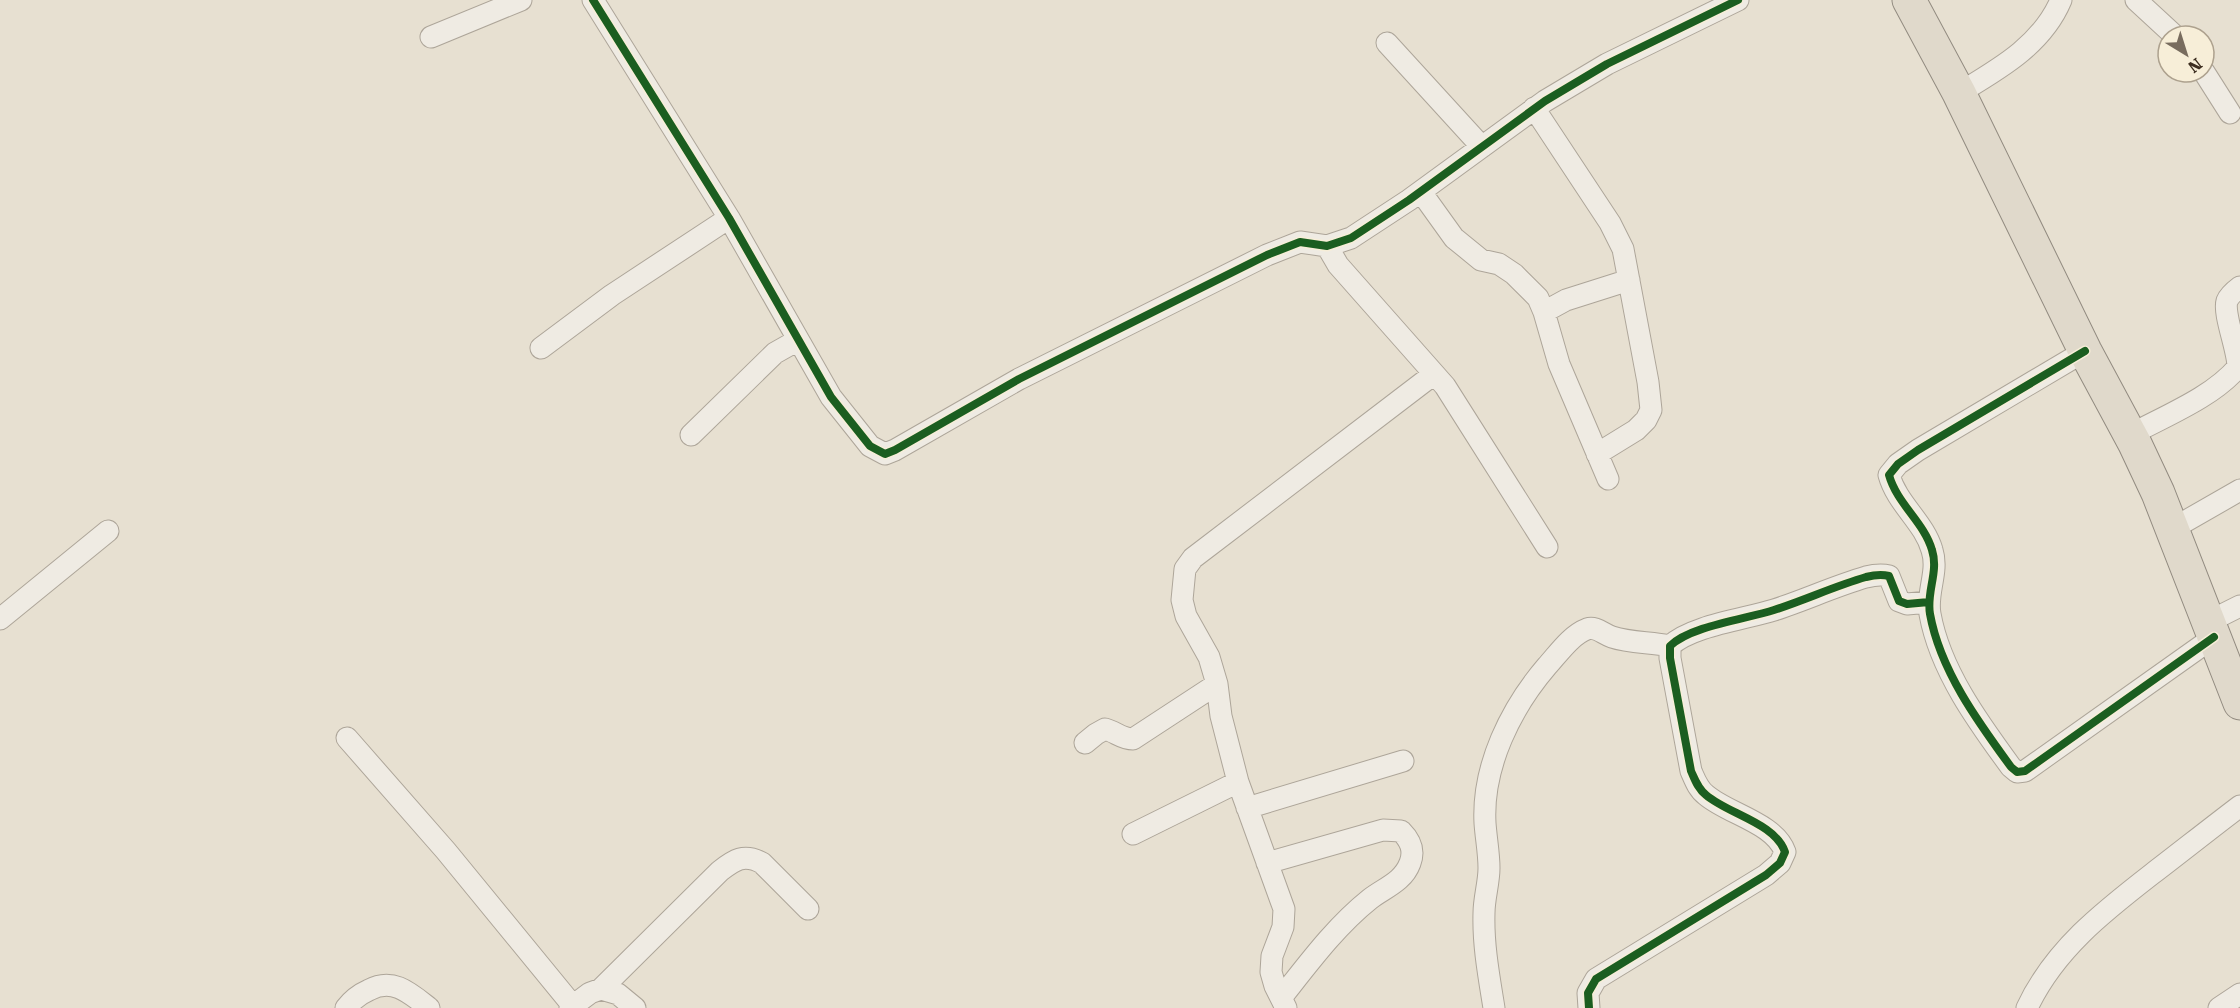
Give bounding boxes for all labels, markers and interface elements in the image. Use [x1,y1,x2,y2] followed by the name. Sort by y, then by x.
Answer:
[2156,24,2216,84] north arrow
[2184,54,2206,77] text: N

